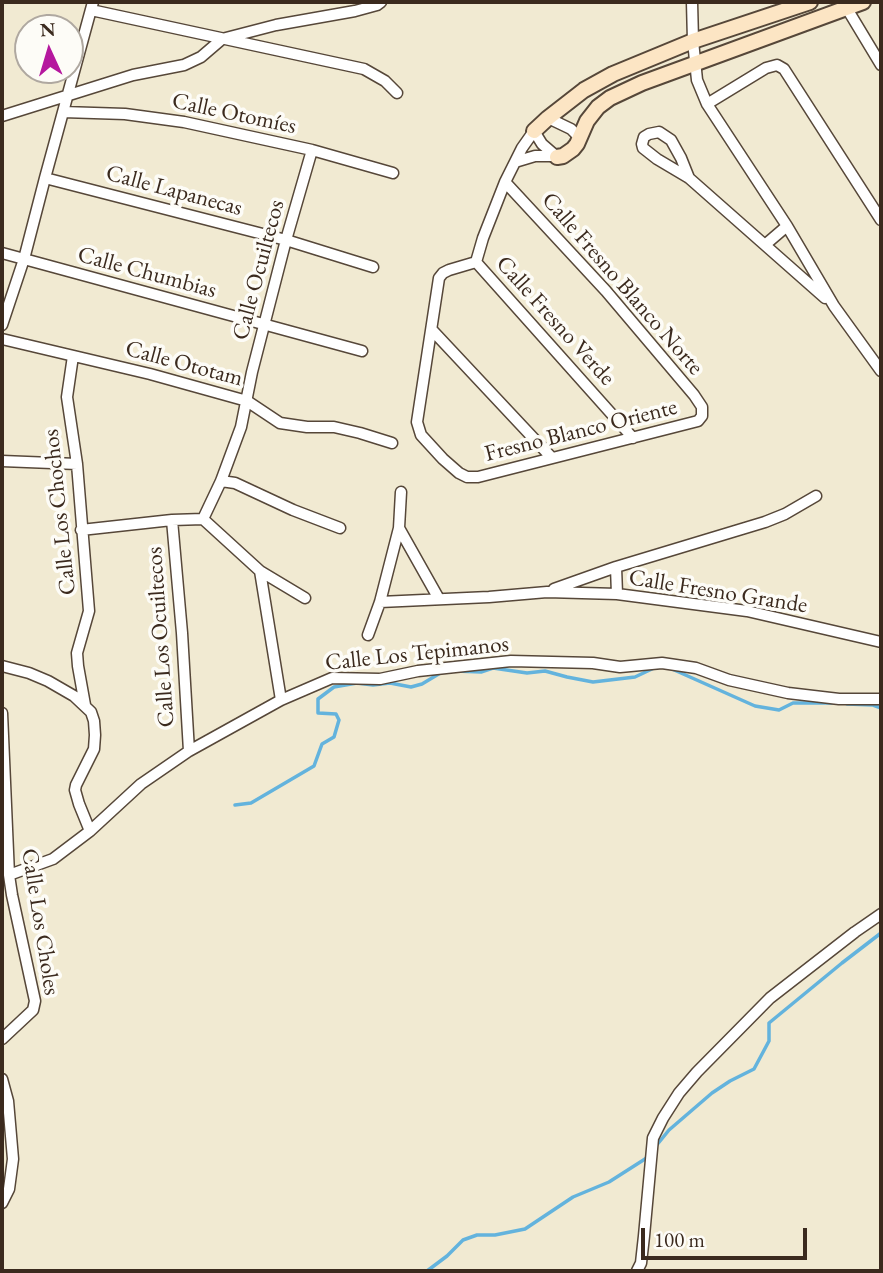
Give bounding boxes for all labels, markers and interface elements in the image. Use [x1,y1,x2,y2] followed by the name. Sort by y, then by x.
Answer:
[14,14,84,84] north arrow
[39,17,56,43] text: N
[169,87,299,141] street label: Calle Otomíes
[103,160,245,222] street label: Calle Lapanecas
[535,187,709,381] street label: Calle Fresno Blanco Norte
[227,197,291,343] street label: Calle Ocuiltecos
[75,241,219,305] street label: Calle Chumbias
[490,251,620,391] street label: Calle Fresno Verde
[122,335,246,393] street label: Calle Ototam
[482,394,680,468] street label: Fresno Blanco Oriente
[38,428,82,596] street label: Calle Los Chochos
[141,546,181,728] street label: Calle Los Ocuiltecos
[627,564,809,620] street label: Calle Fresno Grande
[324,631,510,677] street label: Calle Los Tepimanos
[15,847,65,997] street label: Calle Los Choles
[645,1214,811,1258] scale bar
[654,1226,705,1253] text: 100 m

